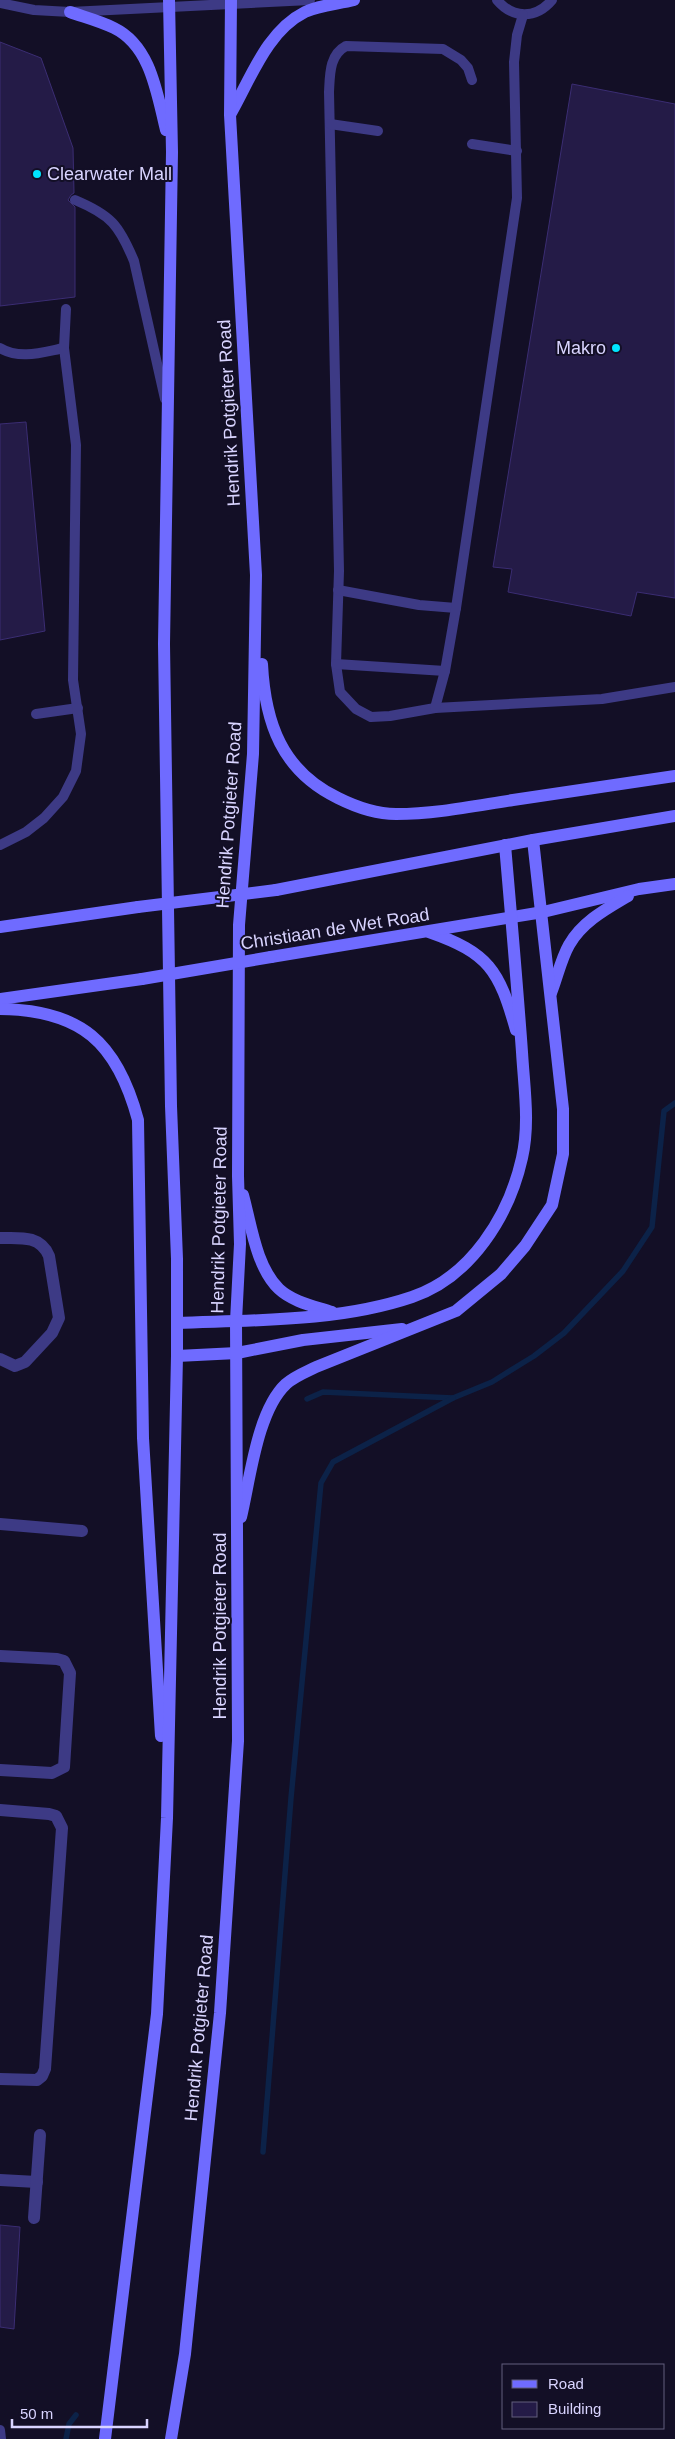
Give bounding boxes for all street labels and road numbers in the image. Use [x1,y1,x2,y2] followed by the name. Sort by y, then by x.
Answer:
[214,319,244,507] street label: Hendrik Potgieter Road
[212,721,246,909] street label: Hendrik Potgieter Road
[239,904,431,954] street label: Christiaan de Wet Road
[207,1126,231,1314] street label: Hendrik Potgieter Road
[210,1532,230,1720] street label: Hendrik Potgieter Road
[181,1934,217,2122] street label: Hendrik Potgieter Road

